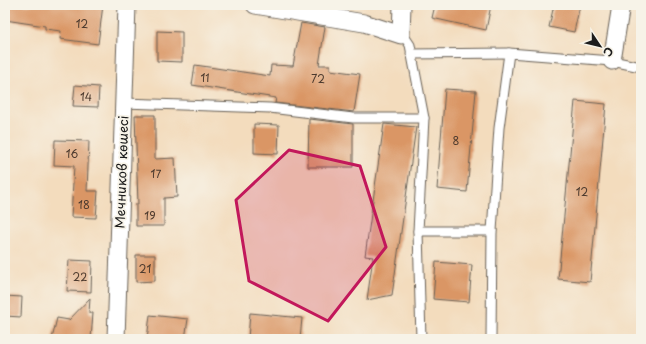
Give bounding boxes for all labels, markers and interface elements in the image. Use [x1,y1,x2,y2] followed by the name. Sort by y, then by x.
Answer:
[76,15,89,32] house number: 12
[580,26,620,66] north arrow
[599,44,618,60] text: С
[200,69,210,86] house number: 11
[311,70,325,87] house number: 72
[80,88,92,105] house number: 14
[110,115,132,229] street label: Мечников көшесі
[453,132,460,149] house number: 8
[66,145,79,162] house number: 16
[151,165,162,182] house number: 17
[576,183,589,200] house number: 12
[78,196,90,213] house number: 18
[144,207,156,224] house number: 19
[139,260,151,277] house number: 21
[73,268,87,285] house number: 22

